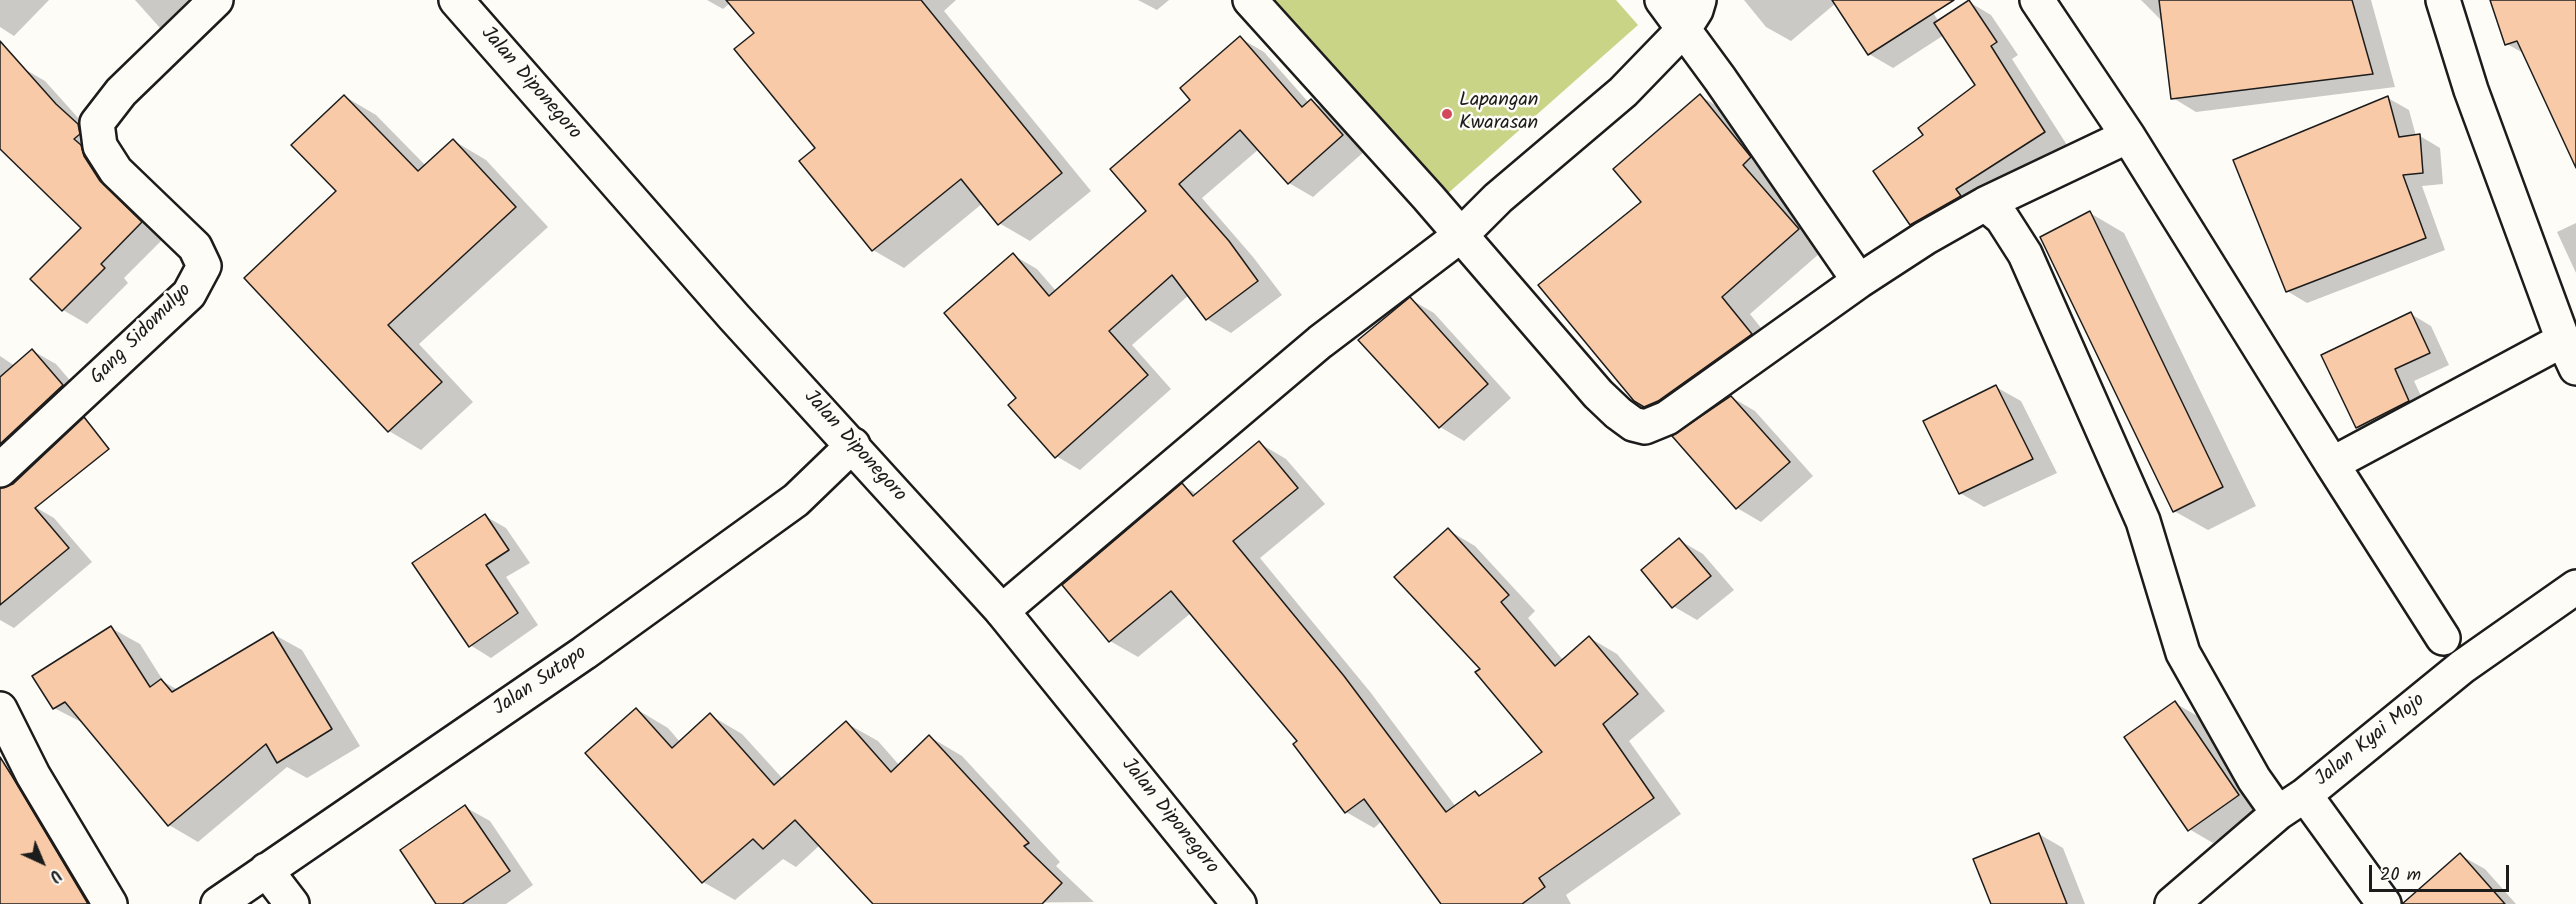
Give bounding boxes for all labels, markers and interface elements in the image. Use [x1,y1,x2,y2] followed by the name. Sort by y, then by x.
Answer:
[474,23,586,145] street label: Jalan Diponegoro
[1459,90,1538,137] place label: Lapangan Kwarasan
[1440,107,1454,121] marker: Lapangan Kwarasan
[86,279,198,391] street label: Gang Sidomulyo
[798,386,910,508] street label: Jalan Diponegoro
[490,642,592,722] street label: Jalan Sutopo
[2311,689,2431,793] street label: Jalan Kyai Mojo
[1115,754,1223,880] street label: Jalan Diponegoro
[12,832,72,892] north arrow
[2372,853,2512,891] scale bar
[2380,861,2421,890] text: 20 m
[43,863,67,888] text: U

